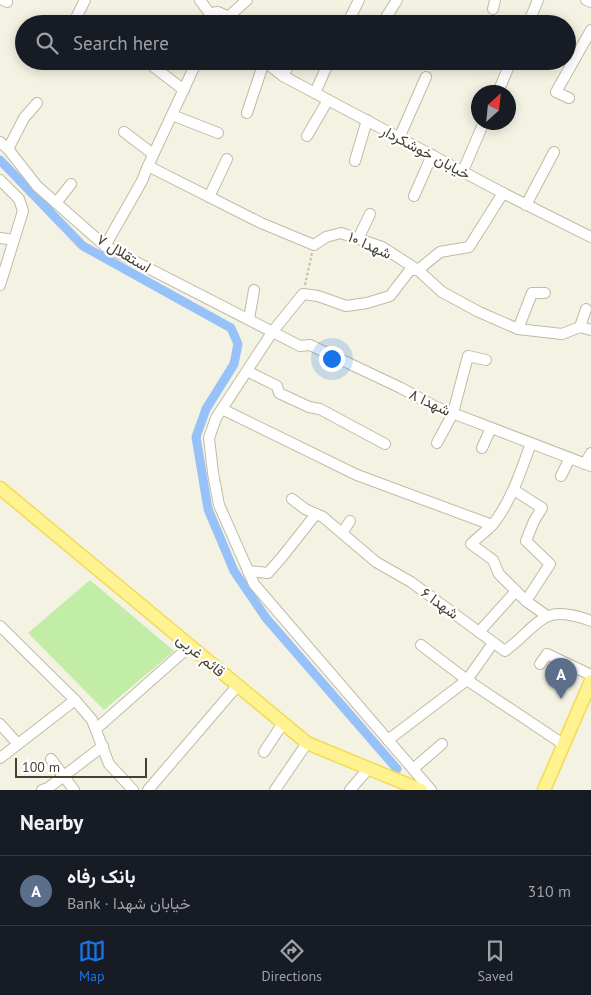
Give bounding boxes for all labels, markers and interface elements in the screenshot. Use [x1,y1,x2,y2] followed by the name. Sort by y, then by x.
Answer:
[15,15,576,70] search box
[33,29,61,57] icon: search
[73,31,169,55] text: Search here
[471,85,516,130] north arrow
[377,120,474,184] street label: خیابان خوشکردار
[345,227,395,263] street label: شهدا ۱۰
[93,229,155,277] street label: استقلال ۷
[319,346,345,372] your location
[406,384,454,420] street label: شهدا ۸
[417,583,463,623] street label: شهدا ۶
[172,629,229,682] street label: قائم غربی
[545,658,577,699] pin: A
[15,755,148,778] scale bar
[22,758,60,776] text: 100 m
[20,809,83,836] text: Nearby
[67,864,135,888] text: بانک رفاه
[31,881,41,901] text: A
[528,881,571,901] text: 310 m
[67,893,191,913] text: Bank · خیابان شهدا
[78,937,106,985] tab: Map
[261,937,322,985] tab: Directions
[478,937,513,985] tab: Saved

